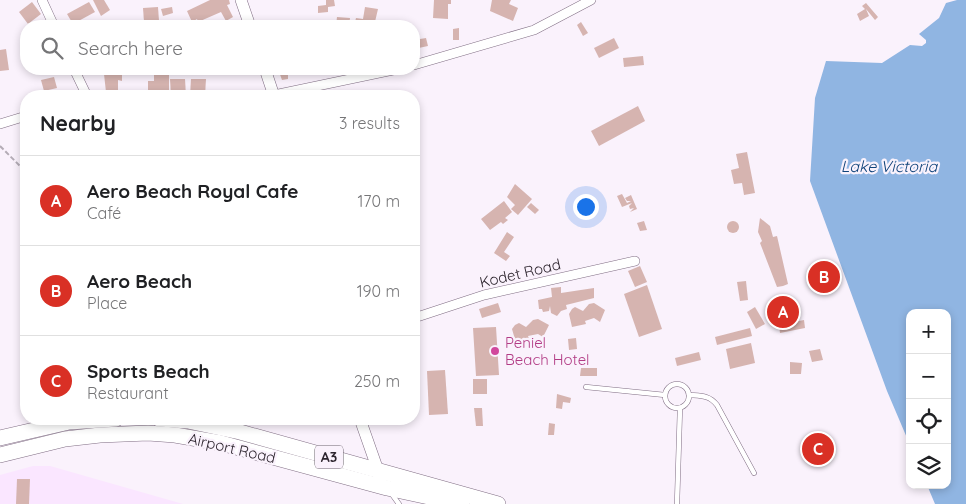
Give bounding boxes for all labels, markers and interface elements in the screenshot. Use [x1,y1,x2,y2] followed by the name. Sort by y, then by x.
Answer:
[20,20,420,75] search box
[38,34,66,62] icon: search
[78,36,183,60] text: Search here
[40,110,116,136] text: Nearby
[339,113,400,133] text: 3 results
[841,156,939,176] water label: Lake Victoria
[87,179,298,203] text: Aero Beach Royal Cafe
[51,191,61,211] text: A
[357,191,400,211] text: 170 m
[573,194,599,220] your location
[87,203,121,223] text: Café
[478,254,562,292] street label: Kodet Road
[808,258,840,296] pin: B
[87,269,192,293] text: Aero Beach
[51,281,61,301] text: B
[357,281,400,301] text: 190 m
[87,293,127,313] text: Place
[767,293,799,331] pin: A
[906,309,951,489] map controls
[906,309,951,354] button: +
[505,333,590,369] place label: Peniel Beach Hotel
[489,345,501,357] marker: Peniel Beach Hotel
[906,354,951,399] button: −
[87,359,210,383] text: Sports Beach
[51,371,61,391] text: C
[354,371,400,391] text: 250 m
[87,383,169,403] text: Restaurant
[906,399,951,444] button: locate
[186,429,278,467] street label: Airport Road
[802,430,834,468] pin: C
[906,444,951,489] button: layers
[315,446,343,468] road number: A3

